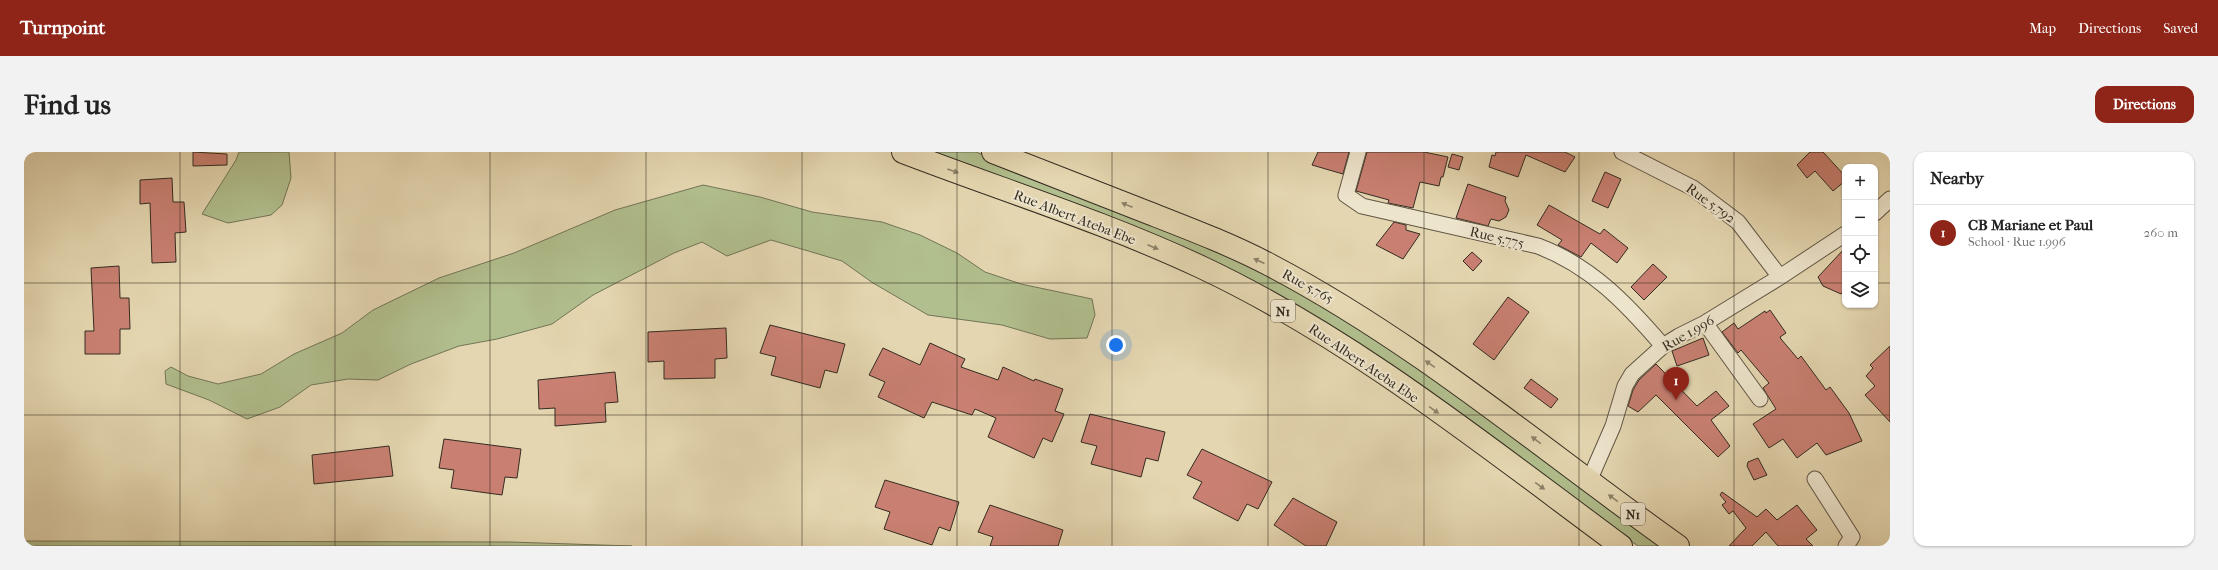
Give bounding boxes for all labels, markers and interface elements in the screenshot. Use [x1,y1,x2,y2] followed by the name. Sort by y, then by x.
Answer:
[20,17,105,39] text: Turnpoint
[2029,20,2056,37] text: Map
[2078,20,2141,37] text: Directions
[2163,20,2198,37] text: Saved
[2095,86,2194,123] button: Directions
[24,88,111,121] text: Find us
[1842,164,1878,308] map controls
[1842,164,1878,200] button: +
[947,168,959,174] one-way arrow
[1930,168,1984,188] text: Nearby
[1683,180,1739,227] street label: Rue 5.792
[1011,186,1138,249] street label: Rue Albert Ateba Ebe
[1842,200,1878,236] button: −
[1120,201,1132,207] one-way arrow
[1968,216,2093,234] text: CB Mariane et Paul
[1468,223,1526,252] street label: Rue 5.775
[1941,225,1945,240] text: 1
[2144,225,2178,240] text: 260 m
[1968,234,2066,249] text: School · Rue 1.996
[1842,236,1878,272] button: locate
[1147,244,1158,250] one-way arrow
[1253,257,1265,263] one-way arrow
[1279,265,1336,307] street label: Rue 5.765
[1842,272,1878,308] button: layers
[1271,300,1295,322] road number: N1
[1659,311,1718,355] street label: Rue 1.996
[1305,320,1422,407] street label: Rue Albert Ateba Ebe
[1106,335,1126,355] your location
[1425,361,1435,369] one-way arrow
[1663,367,1689,400] pin: 1
[1429,406,1439,414] one-way arrow
[1530,436,1541,445] one-way arrow
[1534,482,1545,490] one-way arrow
[1607,494,1618,502] one-way arrow
[1621,503,1645,525] road number: N1

